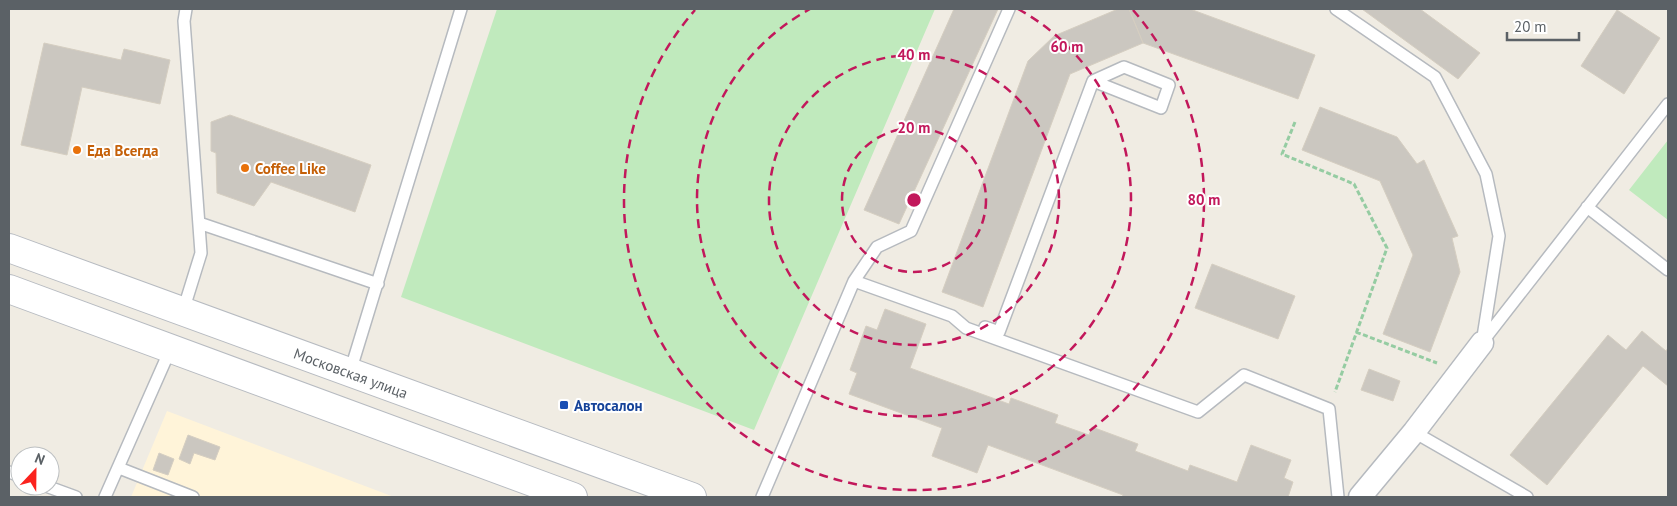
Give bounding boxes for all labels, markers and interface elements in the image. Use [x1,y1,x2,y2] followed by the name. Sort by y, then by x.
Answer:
[1507,10,1580,42] scale bar
[1514,17,1547,36] text: 20 m
[1051,37,1083,56] text: 60 m
[898,45,930,64] text: 40 m
[898,118,930,137] text: 20 m
[87,141,158,160] place label: Еда Всегда
[71,144,83,156] marker: Еда Всегда
[255,159,326,178] place label: Coffee Like
[239,162,251,174] marker: Coffee Like
[1188,190,1220,209] text: 80 m
[905,191,923,209] centre of rings
[291,343,411,402] street label: Московская улица
[574,396,643,415] place label: Автосалон
[558,399,570,411] marker: Автосалон
[10,446,60,496] north arrow
[32,449,48,469] text: N

